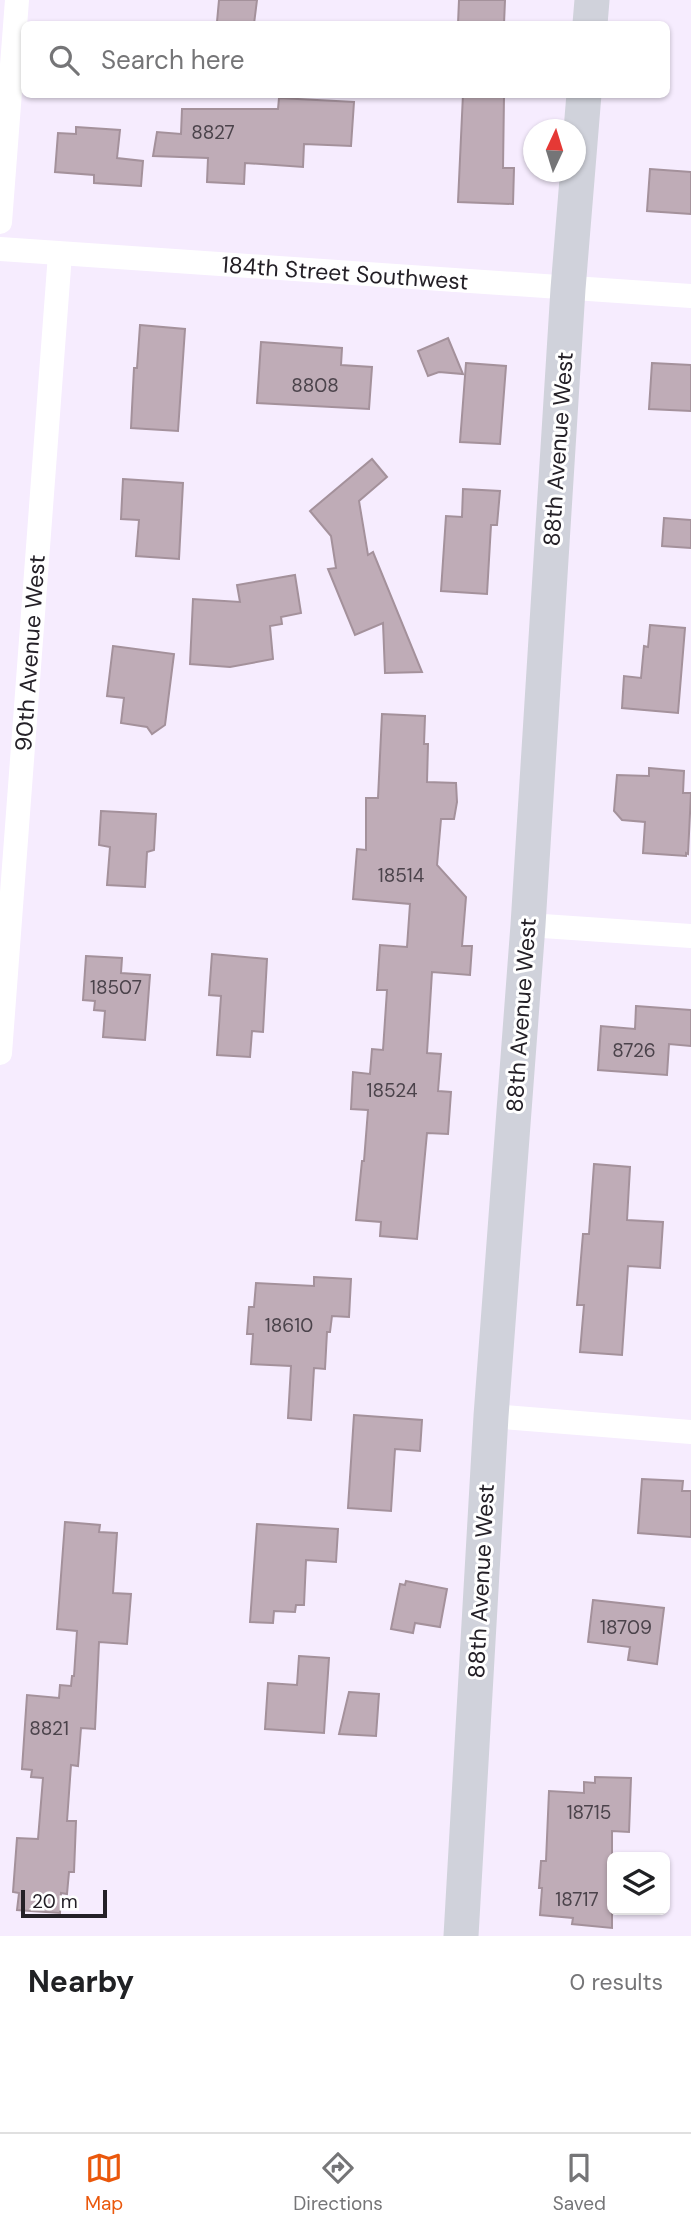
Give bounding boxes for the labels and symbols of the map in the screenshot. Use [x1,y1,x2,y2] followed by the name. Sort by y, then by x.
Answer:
[523,119,586,182] north arrow
[191,120,235,145] house number: 8827
[221,249,469,297] street label: 184th Street Southwest
[536,351,580,547] street label: 88th Avenue West
[291,373,339,398] house number: 8808
[8,554,52,752] street label: 90th Avenue West
[378,863,424,888] house number: 18514
[499,917,543,1113] street label: 88th Avenue West
[90,975,142,1000] house number: 18507
[612,1038,656,1063] house number: 8726
[367,1078,417,1103] house number: 18524
[265,1313,313,1338] house number: 18610
[461,1483,501,1679] street label: 88th Avenue West
[600,1615,652,1640] house number: 18709
[29,1716,69,1741] house number: 8821
[567,1800,611,1825] house number: 18715
[21,1887,107,1919] scale bar
[555,1887,599,1912] house number: 18717

